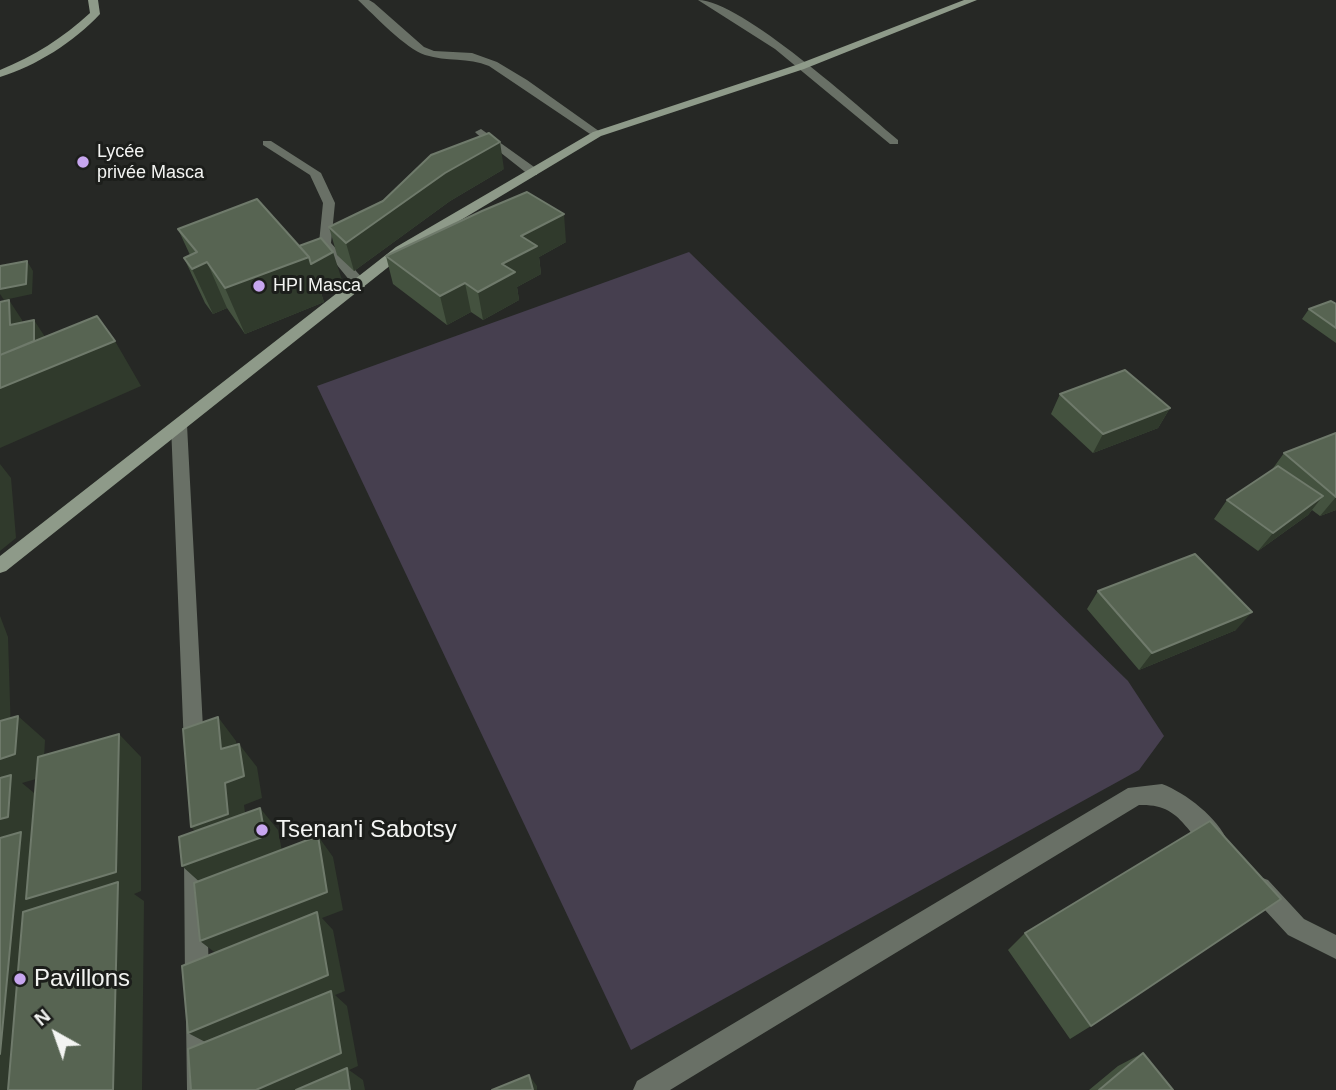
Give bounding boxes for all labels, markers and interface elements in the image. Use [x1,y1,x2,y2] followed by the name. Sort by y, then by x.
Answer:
[97,141,204,184] place label: Lycée privée Masca
[75,154,91,170] marker: Lycée privée Masca
[273,275,361,297] place label: HPI Masca
[251,278,267,294] marker: HPI Masca
[276,816,457,844] place label: Tsenan'i Sabotsy
[254,822,270,838] marker: Tsenan'i Sabotsy
[34,965,130,993] place label: Pavillons
[12,971,28,987] marker: Pavillons
[21,999,91,1069] north arrow
[30,1005,54,1030] text: N

